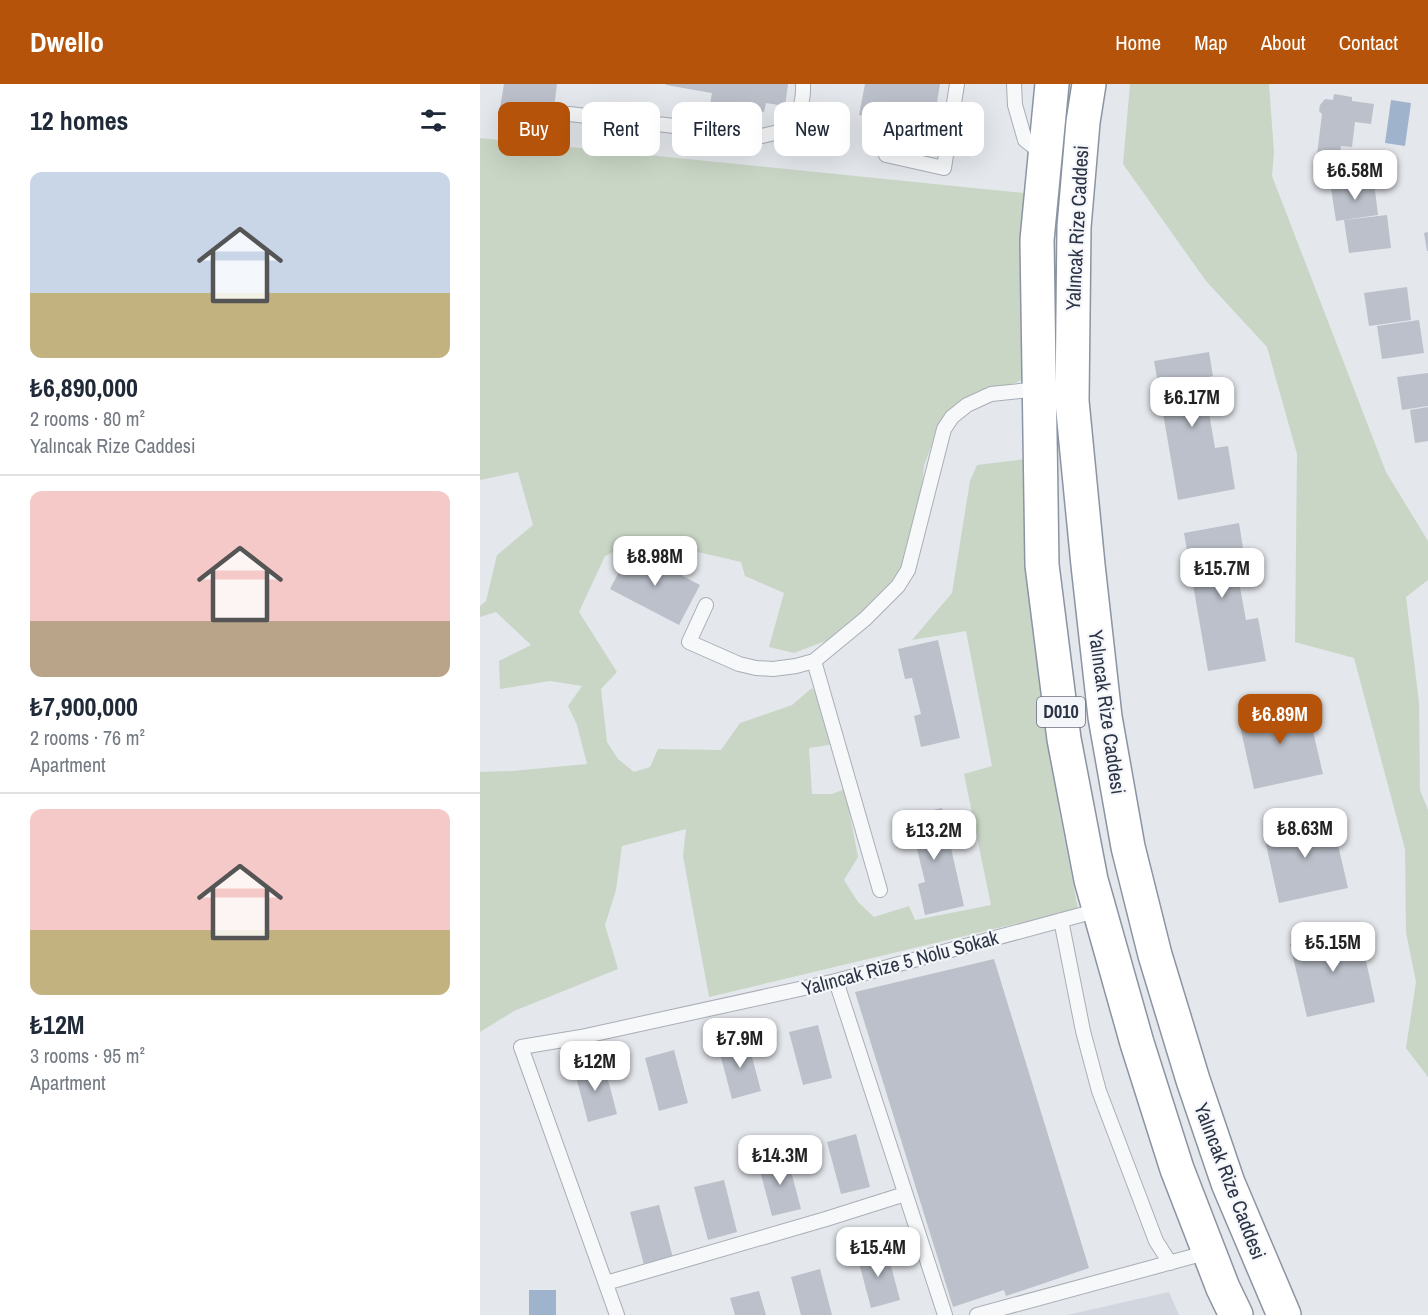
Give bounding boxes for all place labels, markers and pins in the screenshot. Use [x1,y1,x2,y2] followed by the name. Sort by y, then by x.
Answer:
[1306,150,1404,201] pin: ₺6.58M
[1143,377,1241,428] pin: ₺6.17M
[606,536,704,587] pin: ₺8.98M
[1173,548,1271,599] pin: ₺15.7M
[1231,694,1329,745] pin: ₺6.89M
[1256,808,1354,859] pin: ₺8.63M
[885,810,983,861] pin: ₺13.2M
[1284,922,1382,973] pin: ₺5.15M
[698,1018,782,1069] pin: ₺7.9M
[559,1041,631,1092] pin: ₺12M
[731,1135,829,1186] pin: ₺14.3M
[829,1227,927,1278] pin: ₺15.4M

